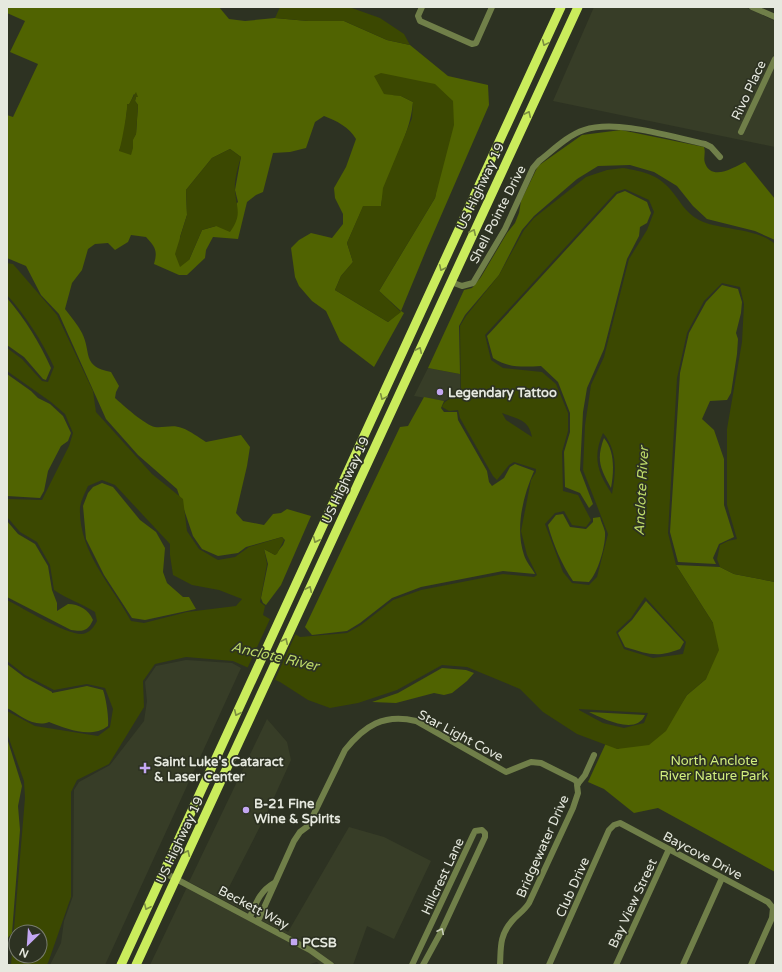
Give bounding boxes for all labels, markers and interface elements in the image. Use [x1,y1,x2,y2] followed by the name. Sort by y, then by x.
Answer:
[542,38,550,46] one-way arrow
[728,58,770,123] street label: Rivo Place
[523,111,531,119] one-way arrow
[454,140,508,233] street label: US Highway 19
[466,163,530,266] street label: Shell Pointe Drive
[469,229,477,236] one-way arrow
[439,264,447,272] one-way arrow
[414,347,422,355] one-way arrow
[448,385,557,401] place label: Legendary Tattoo
[435,387,445,397] marker: Legendary Tattoo
[380,393,388,400] one-way arrow
[319,434,373,527] street label: US Highway 19
[631,444,652,536] water label: Anclote River
[313,536,321,544] one-way arrow
[304,586,312,593] one-way arrow
[230,638,322,675] water label: Anclote River
[280,638,288,646] one-way arrow
[415,707,506,765] street label: Star Light Cove
[234,709,242,716] one-way arrow
[660,753,768,784] park label: North Anclote River Nature Park
[154,754,284,785] place label: Saint Luke's Cataract & Laser Center
[139,762,151,774] marker: Saint Luke's Cataract & Laser Center
[513,793,573,900] street label: Bridgewater Drive
[153,794,207,887] street label: US Highway 19
[254,796,341,827] place label: B-21 Fine Wine & Spirits
[241,805,251,815] marker: B-21 Fine Wine & Spirits
[660,828,745,883] street label: Baycove Drive
[418,835,468,917] street label: Hillcrest Lane
[182,850,190,858] one-way arrow
[553,855,593,920] street label: Club Drive
[605,856,661,951] street label: Bay View Street
[215,883,292,933] street label: Beckett Way
[144,903,152,911] one-way arrow
[8,924,48,964] north arrow
[436,927,444,935] one-way arrow
[302,935,337,951] place label: PCSB
[289,937,299,947] marker: PCSB
[17,945,31,960] text: N

